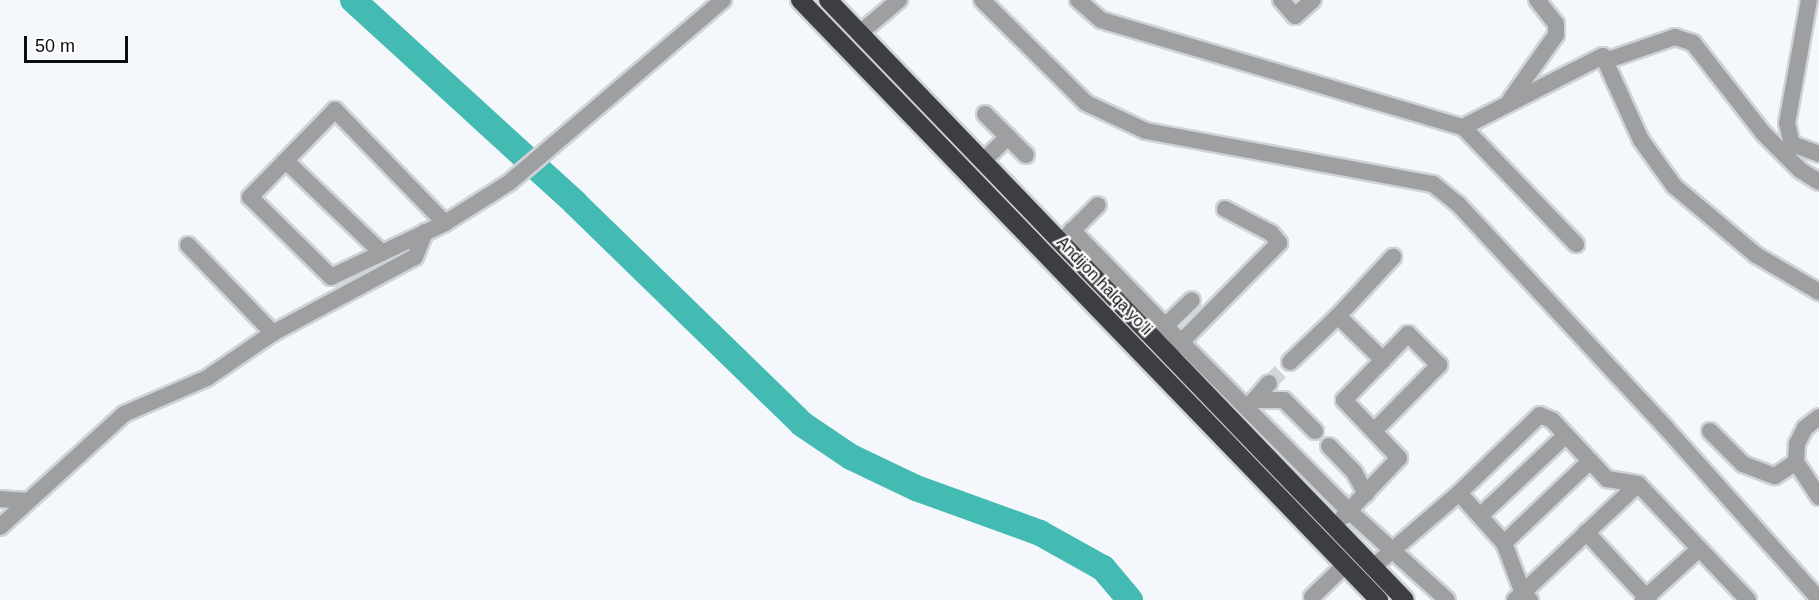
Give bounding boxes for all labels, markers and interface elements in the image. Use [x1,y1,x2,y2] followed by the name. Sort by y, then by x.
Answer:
[27,24,130,62] scale bar
[35,36,75,56] text: 50 m
[1052,233,1156,339] street label: Andijon halqa yo‘li

